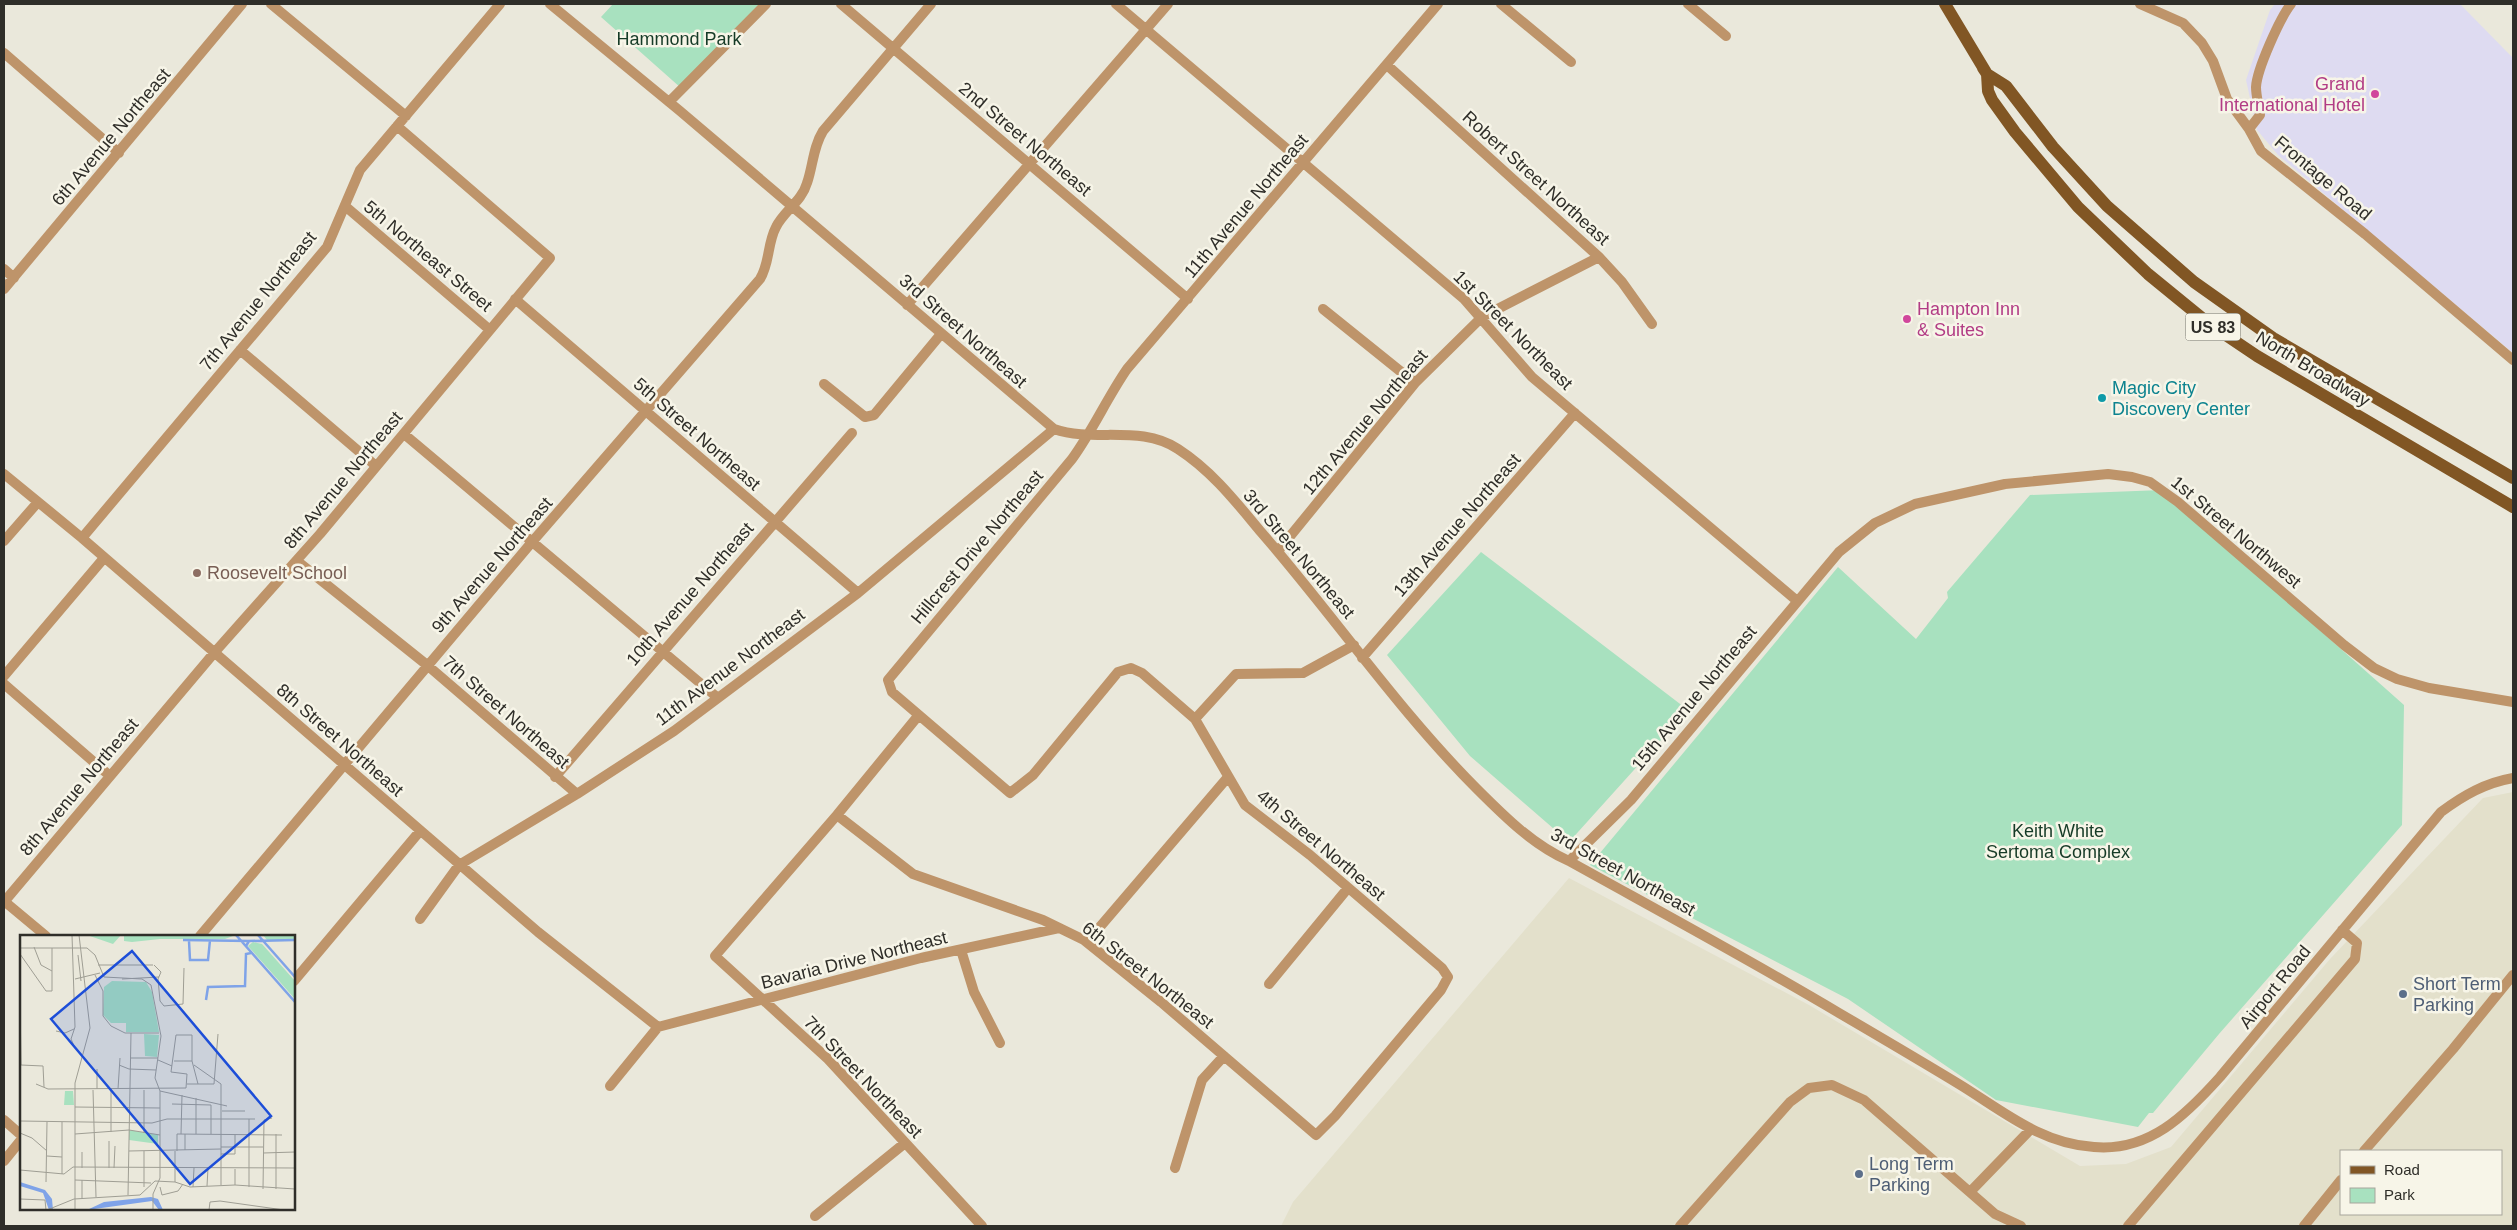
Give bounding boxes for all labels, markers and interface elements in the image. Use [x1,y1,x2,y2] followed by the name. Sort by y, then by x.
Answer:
[616,29,743,49] park label: Hammond Park
[48,64,174,210] street label: 6th Avenue Northeast
[2219,74,2365,115] place label: Grand International Hotel
[955,78,1095,200] street label: 2nd Street Northeast
[2369,88,2381,100] marker: Grand International Hotel
[1459,107,1613,249] street label: Robert Street Northeast
[1180,130,1312,282] street label: 11th Avenue Northeast
[2271,132,2375,224] street label: Frontage Road
[360,197,496,315] street label: 5th Northeast Street
[196,228,320,374] street label: 7th Avenue Northeast
[1449,266,1577,394] street label: 1st Street Northeast
[895,270,1031,392] street label: 3rd Street Northeast
[1917,299,2020,340] place label: Hampton Inn & Suites
[1901,313,1913,325] marker: Hampton Inn & Suites
[2186,314,2240,341] road number: US 83
[2253,327,2373,411] street label: North Broadway
[1299,346,1431,498] street label: 12th Avenue Northeast
[630,374,764,494] street label: 5th Street Northeast
[2112,378,2250,419] place label: Magic City Discovery Center
[2096,392,2108,404] marker: Magic City Discovery Center
[280,407,406,553] street label: 8th Avenue Northeast
[1389,449,1525,601] street label: 13th Avenue Northeast
[907,466,1047,628] street label: Hillcrest Drive Northeast
[2167,472,2305,592] street label: 1st Street Northwest
[1239,485,1359,623] street label: 3rd Street Northeast
[428,493,556,637] street label: 9th Avenue Northeast
[622,518,758,670] street label: 10th Avenue Northeast
[207,563,347,583] place label: Roosevelt School
[191,567,203,579] marker: Roosevelt School
[652,604,808,730] street label: 11th Avenue Northeast
[1628,622,1760,774] street label: 15th Avenue Northeast
[439,652,573,772] street label: 7th Street Northeast
[273,680,407,800] street label: 8th Street Northeast
[16,714,142,860] street label: 8th Avenue Northeast
[1253,786,1389,904] street label: 4th Street Northeast
[1986,821,2130,862] park label: Keith White Sertoma Complex
[1547,824,1699,920] street label: 3rd Street Northeast
[1078,918,1218,1032] street label: 6th Street Northeast
[759,927,949,993] street label: Bavaria Drive Northeast
[20,935,295,1210] inset map
[2235,941,2315,1033] street label: Airport Road
[2413,974,2501,1015] place label: Short Term Parking
[2397,988,2409,1000] marker: Short Term Parking
[800,1012,926,1142] street label: 7th Street Northeast
[2340,1150,2502,1215] legend
[1869,1154,1954,1195] place label: Long Term Parking
[2384,1161,2420,1178] text: Road
[1853,1168,1865,1180] marker: Long Term Parking
[2384,1186,2415,1203] text: Park

